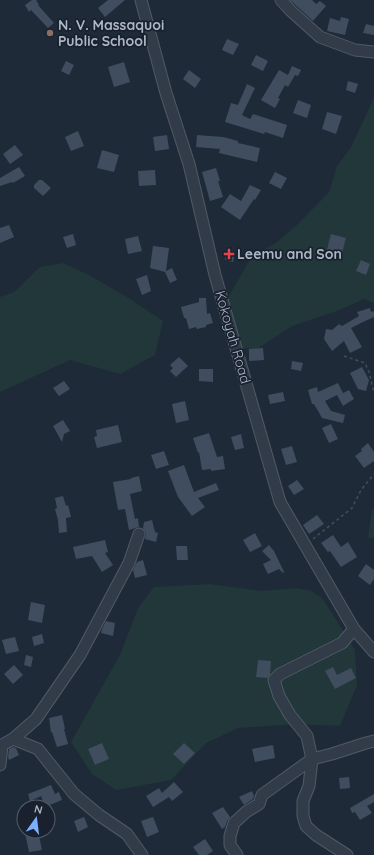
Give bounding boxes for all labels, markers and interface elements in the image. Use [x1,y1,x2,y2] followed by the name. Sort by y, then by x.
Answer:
[58,16,164,50] place label: N. V. Massaquoi Public School
[45,28,55,38] marker: N. V. Massaquoi Public School
[237,245,342,263] place label: Leemu and Son
[224,249,234,259] marker: Leemu and Son
[211,288,255,386] street label: Kokoyah Road
[16,799,56,839] north arrow
[33,802,44,817] text: N

